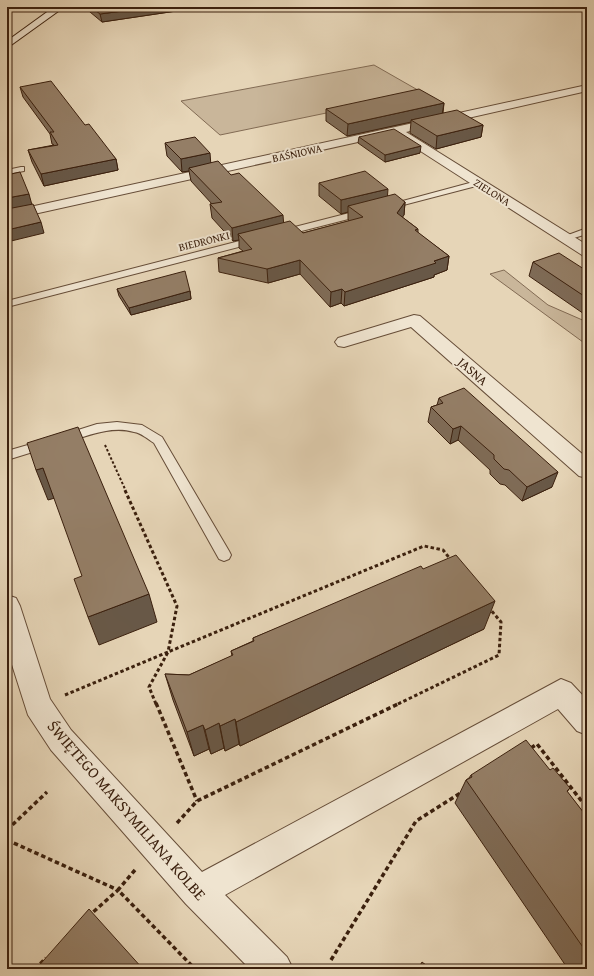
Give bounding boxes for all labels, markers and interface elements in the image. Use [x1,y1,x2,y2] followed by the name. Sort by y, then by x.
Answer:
[271,140,324,166] street label: BAŚNIOWA
[471,174,514,210] street label: ZIELONA
[177,227,231,255] street label: BIEDRONKI
[452,352,492,390] street label: JASNA
[42,715,212,905] street label: ŚWIĘTEGO MAKSYMILIANA KOLBE

